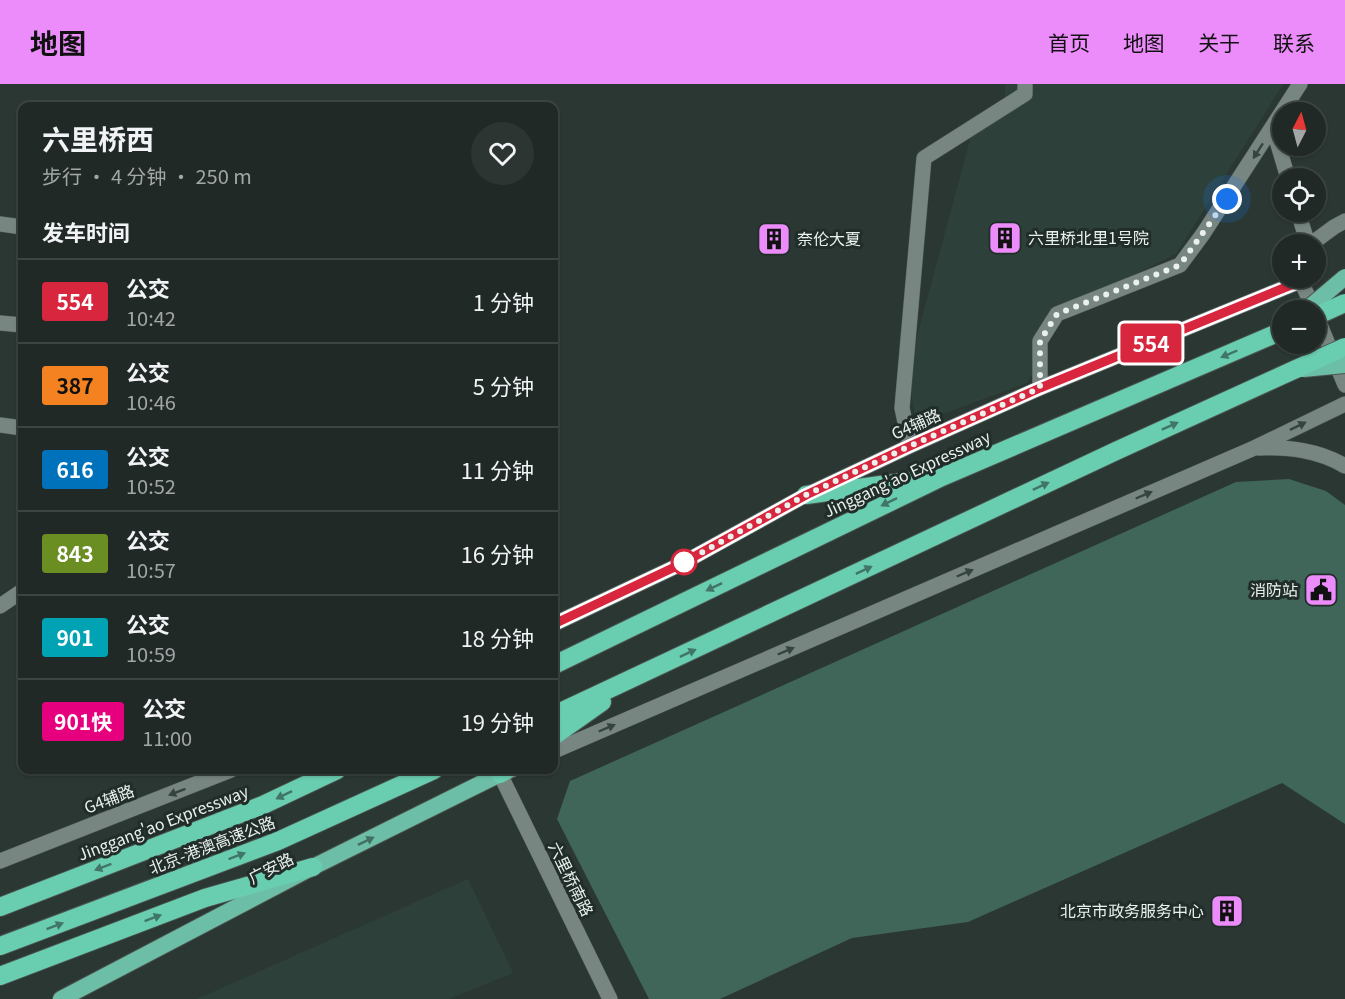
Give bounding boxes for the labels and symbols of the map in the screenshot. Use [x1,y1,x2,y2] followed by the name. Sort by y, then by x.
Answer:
[1272,102,1326,156] north arrow
[1252,143,1263,159] one-way arrow
[1212,184,1242,214] your location
[987,220,1023,256] building icon: 六里桥北里1号院
[756,221,792,257] building icon: 奈伦大夏
[1028,225,1149,249] place label: 六里桥北里1号院
[797,226,861,250] place label: 奈伦大夏
[1116,324,1186,362] line badge: 554
[1220,350,1237,359] one-way arrow
[887,402,944,445] street label: G4辅路
[1161,422,1178,431] one-way arrow
[1290,422,1307,431] one-way arrow
[819,424,994,522] street label: Jinggang'ao Expressway
[1032,482,1049,491] one-way arrow
[1135,490,1153,500] one-way arrow
[881,498,898,507] one-way arrow
[671,549,697,575] unlabelled marker
[856,565,873,574] one-way arrow
[956,568,974,577] one-way arrow
[1303,572,1339,608] public building icon: 消防站
[1250,577,1298,601] place label: 消防站
[705,583,722,592] one-way arrow
[777,645,795,655] one-way arrow
[680,649,697,658] one-way arrow
[599,723,617,733] one-way arrow
[74,778,252,866] street label: Jinggang'ao Expressway
[80,778,137,819] street label: G4辅路
[168,788,186,797] one-way arrow
[276,790,293,800] one-way arrow
[145,809,278,879] street label: 北京-港澳高速公路
[357,836,374,846] one-way arrow
[544,837,600,920] street label: 六里桥南路
[244,846,297,889] street label: 广安路
[228,851,246,860] one-way arrow
[94,863,112,873] one-way arrow
[1209,893,1245,929] building icon: 北京市政务服务中心
[1060,898,1204,922] place label: 北京市政务服务中心
[144,912,162,922] one-way arrow
[46,921,64,930] one-way arrow

